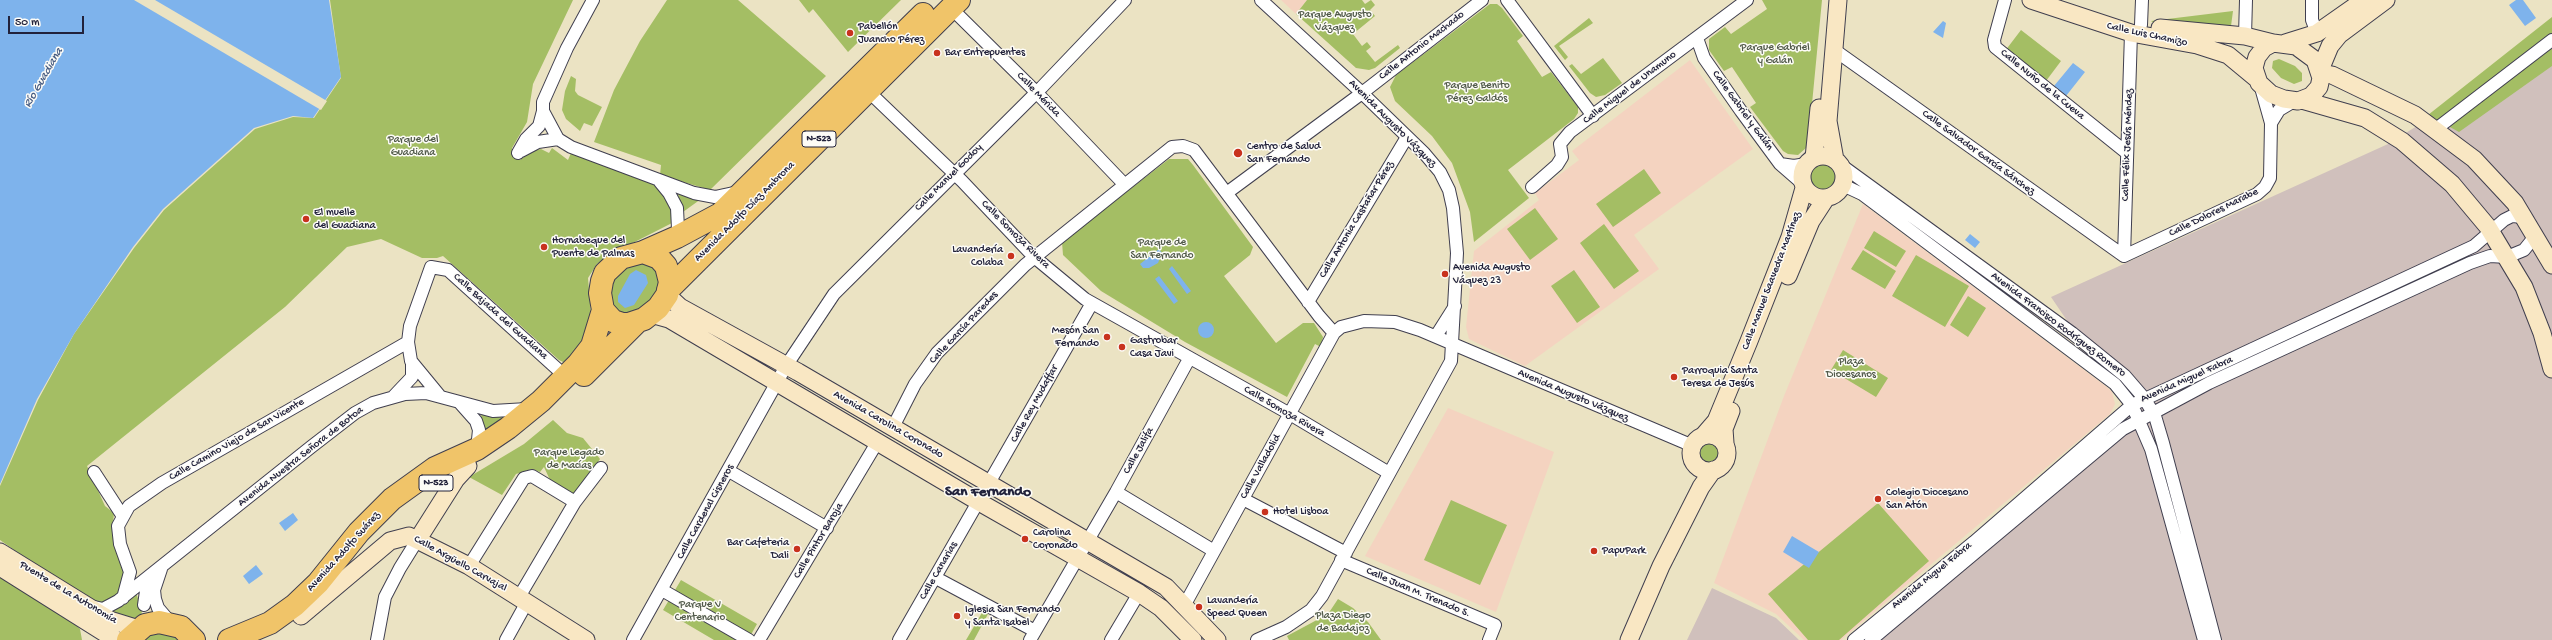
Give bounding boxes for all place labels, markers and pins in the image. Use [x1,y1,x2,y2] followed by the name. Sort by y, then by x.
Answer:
[858,20,924,46] place label: Pabellón Juancho Pérez
[845,28,855,38] marker: Pabellón Juancho Pérez
[945,46,1025,60] place label: Bar Entrepuentes
[932,48,942,58] marker: Bar Entrepuentes
[1247,140,1321,166] place label: Centro de Salud San Fernando
[1232,147,1244,159] marker: Centro de Salud San Fernando
[314,206,376,232] place label: El muelle del Guadiana
[301,214,311,224] marker: El muelle del Guadiana
[552,234,634,260] place label: Hornabeque del Puente de Palmas
[539,242,549,252] marker: Hornabeque del Puente de Palmas
[952,243,1003,269] place label: Lavandería Colaba
[1006,251,1016,261] marker: Lavandería Colaba
[1453,261,1530,287] place label: Avenida Augusto Váquez 23
[1440,269,1450,279] marker: Avenida Augusto Váquez 23
[1052,324,1099,350] place label: Mesón San Fernando
[1102,332,1112,342] marker: Mesón San Fernando
[1130,334,1177,360] place label: Gastrobar Casa Javi
[1117,342,1127,352] marker: Gastrobar Casa Javi
[1682,364,1758,390] place label: Parroquia Santa Teresa de Jesús
[1669,372,1679,382] marker: Parroquia Santa Teresa de Jesús
[1886,486,1968,512] place label: Colegio Diocesano San Atón
[1873,494,1883,504] marker: Colegio Diocesano San Atón
[1273,505,1328,519] place label: Hotel Lisboa
[1260,507,1270,517] marker: Hotel Lisboa
[1033,526,1078,552] place label: Carolina Coronado
[1020,534,1030,544] marker: Carolina Coronado
[727,536,789,562] place label: Bar Cafeteria Dali
[792,544,802,554] marker: Bar Cafeteria Dali
[1602,544,1646,558] place label: PapuPark
[1589,546,1599,556] marker: PapuPark
[1207,594,1267,620] place label: Lavandería Speed Queen
[1194,602,1204,612] marker: Lavandería Speed Queen
[965,603,1060,629] place label: Iglesia San Fernando y Santa Isabel
[952,611,962,621] marker: Iglesia San Fernando y Santa Isabel

